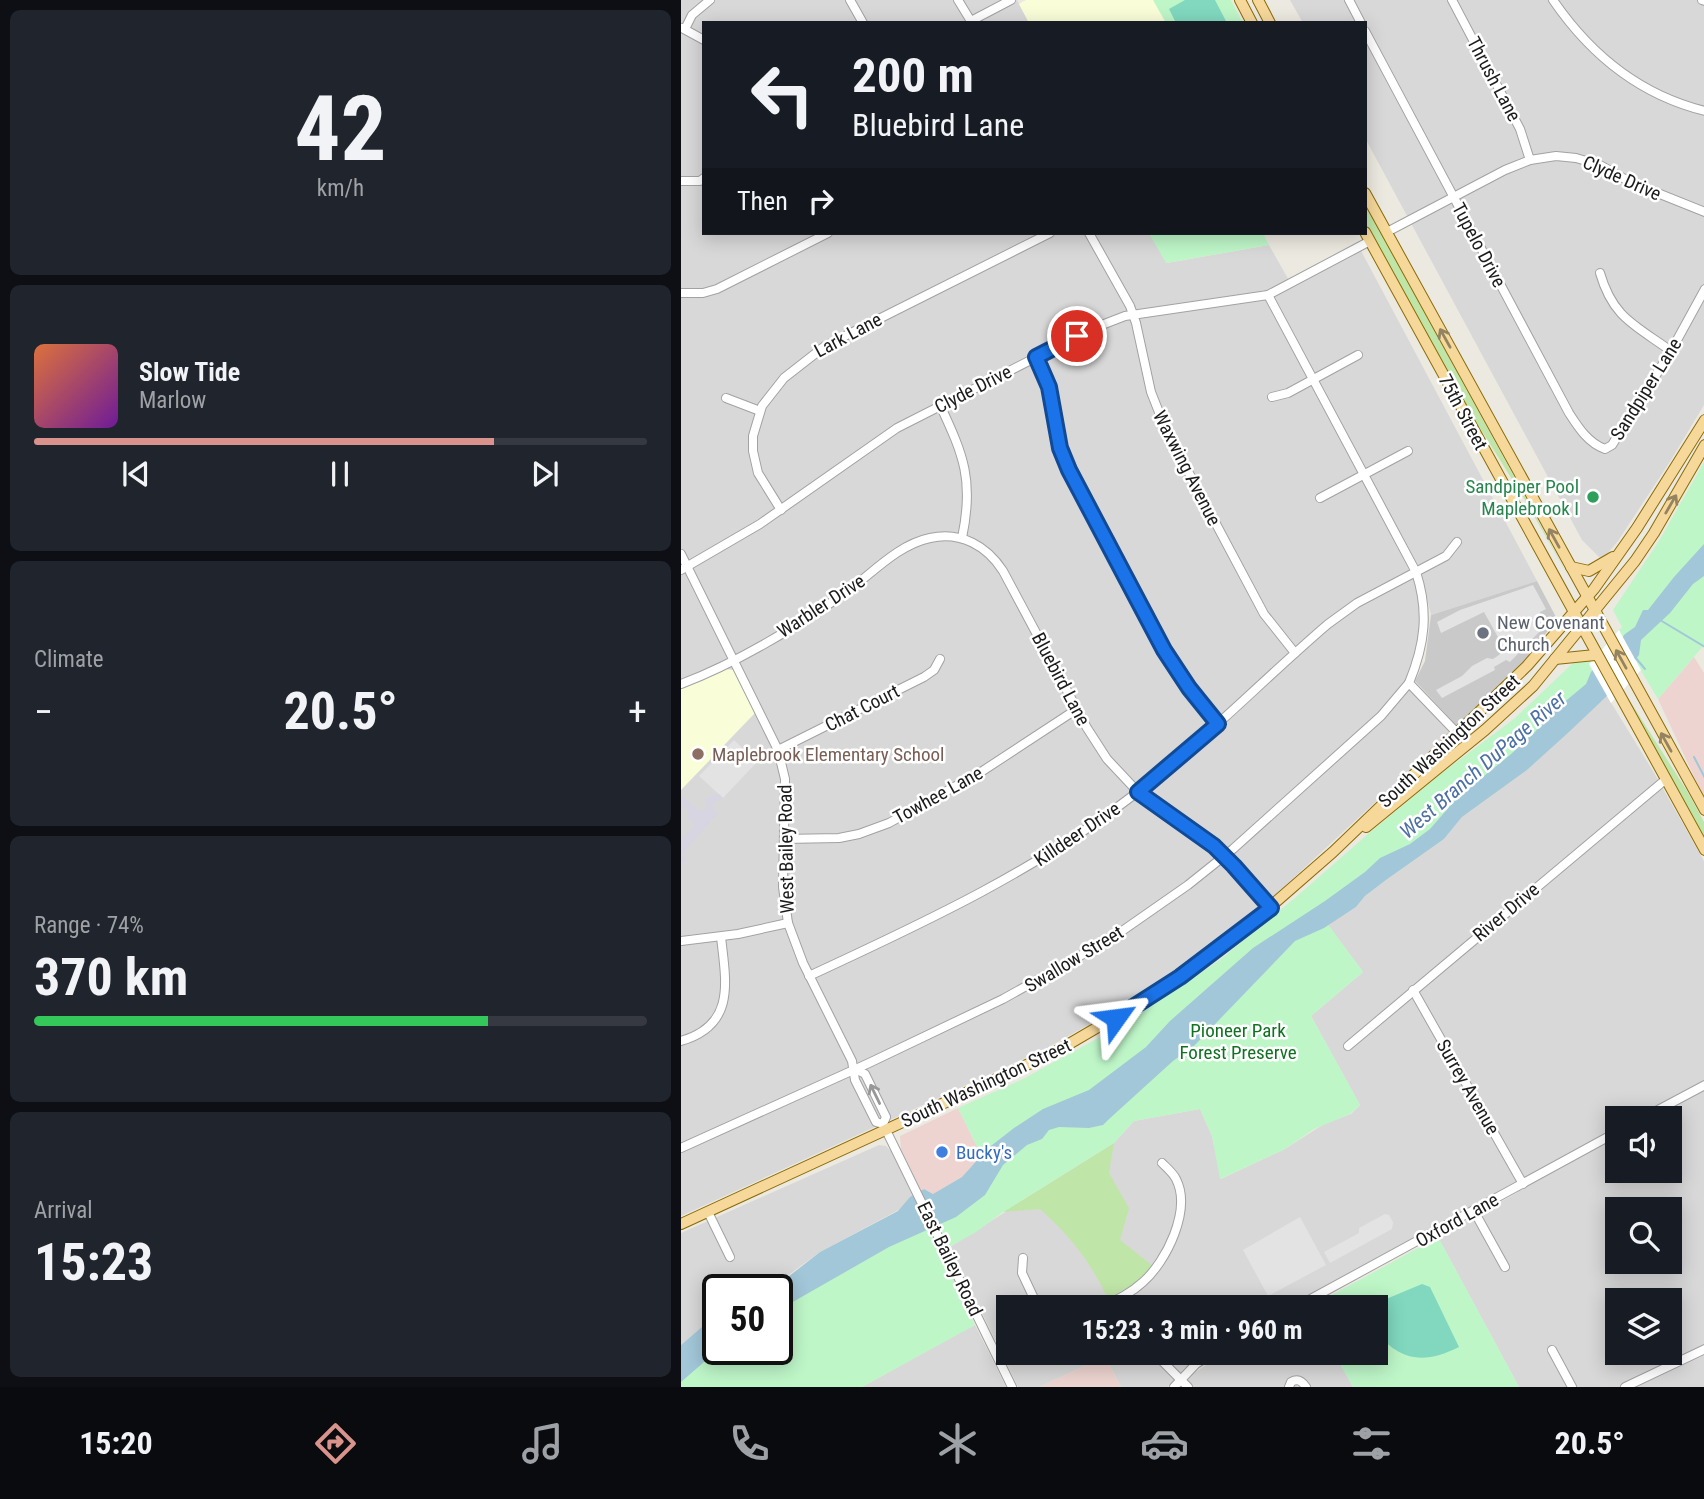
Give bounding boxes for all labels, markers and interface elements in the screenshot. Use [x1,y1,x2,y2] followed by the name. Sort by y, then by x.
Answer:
[1462,33,1526,125] street label: Thrush Lane
[852,47,974,104] text: 200 m
[737,49,828,140] icon: left
[295,76,386,182] text: 42
[852,106,1024,144] text: Bluebird Lane
[1579,151,1665,206] street label: Clyde Drive
[317,175,364,202] text: km/h
[802,182,840,220] icon: right
[737,186,788,216] text: Then
[1447,199,1511,291] street label: Tupelo Drive
[1047,306,1107,366] pin
[810,308,886,362] street label: Lark Lane
[1058,317,1096,355] icon: arrive
[1438,328,1451,349] one-way arrow
[1606,334,1687,444] street label: Sandpiper Lane
[139,357,240,387] text: Slow Tide
[931,360,1016,418] street label: Clyde Drive
[1433,370,1493,454] street label: 75th Street
[139,387,206,414] text: Marlow
[1148,407,1226,529] street label: Waxwing Avenue
[117,455,155,493] icon: previous
[321,455,359,493] icon: pause
[526,455,564,493] icon: next
[1465,475,1579,520] place label: Sandpiper Pool Maplebrook I
[1585,489,1601,505] marker: Sandpiper Pool Maplebrook I
[1664,494,1678,514] one-way arrow
[1547,528,1561,548] one-way arrow
[773,569,869,643] street label: Warbler Drive
[1497,611,1605,656] place label: New Covenant Church
[1475,625,1491,641] marker: New Covenant Church
[1027,628,1095,730] street label: Bluebird Lane
[34,646,104,673] text: Climate
[1614,649,1628,669] one-way arrow
[1374,670,1524,812] street label: South Washington Street
[821,680,903,736] street label: Chat Court
[283,681,398,742] text: 20.5°
[1395,686,1571,844] water label: West Branch DuPage River
[34,690,53,734] text: −
[628,690,647,734] text: +
[1659,732,1673,753] one-way arrow
[712,743,944,766] place label: Maplebrook Elementary School
[690,746,706,762] marker: Maplebrook Elementary School
[889,761,987,829] street label: Towhee Lane
[773,784,799,914] street label: West Bailey Road
[1030,797,1124,871] street label: Killdeer Drive
[1468,878,1544,946] street label: River Drive
[34,912,144,939] text: Range · 74%
[1021,921,1127,997] street label: Swallow Street
[34,947,188,1008] text: 370 km
[1079,981,1153,1055] position arrow
[1179,1019,1297,1064] park label: Pioneer Park Forest Preserve
[897,1034,1075,1132] street label: South Washington Street
[1431,1035,1505,1139] street label: Surrey Avenue
[868,1084,881,1105] one-way arrow
[1605,1106,1682,1365] map controls
[1605,1106,1682,1183] button: sound
[956,1141,1012,1164] place label: Bucky's
[934,1144,950,1160] marker: Bucky's
[1412,1188,1502,1252] street label: Oxford Lane
[34,1197,93,1224] text: Arrival
[1605,1197,1682,1274] button: search
[912,1198,988,1320] street label: East Bailey Road
[34,1232,153,1293] text: 15:23
[702,1274,793,1365] speed limit sign: 50
[1605,1288,1682,1365] button: layers
[1082,1315,1302,1345] text: 15:23 · 3 min · 960 m
[311,1419,360,1468] icon: directions
[518,1419,567,1468] icon: music
[725,1419,774,1468] icon: phone
[933,1419,982,1468] icon: climate
[1140,1419,1189,1468] icon: car
[1347,1419,1396,1468] icon: filters
[79,1424,153,1462] text: 15:20
[1555,1424,1625,1462] text: 20.5°

